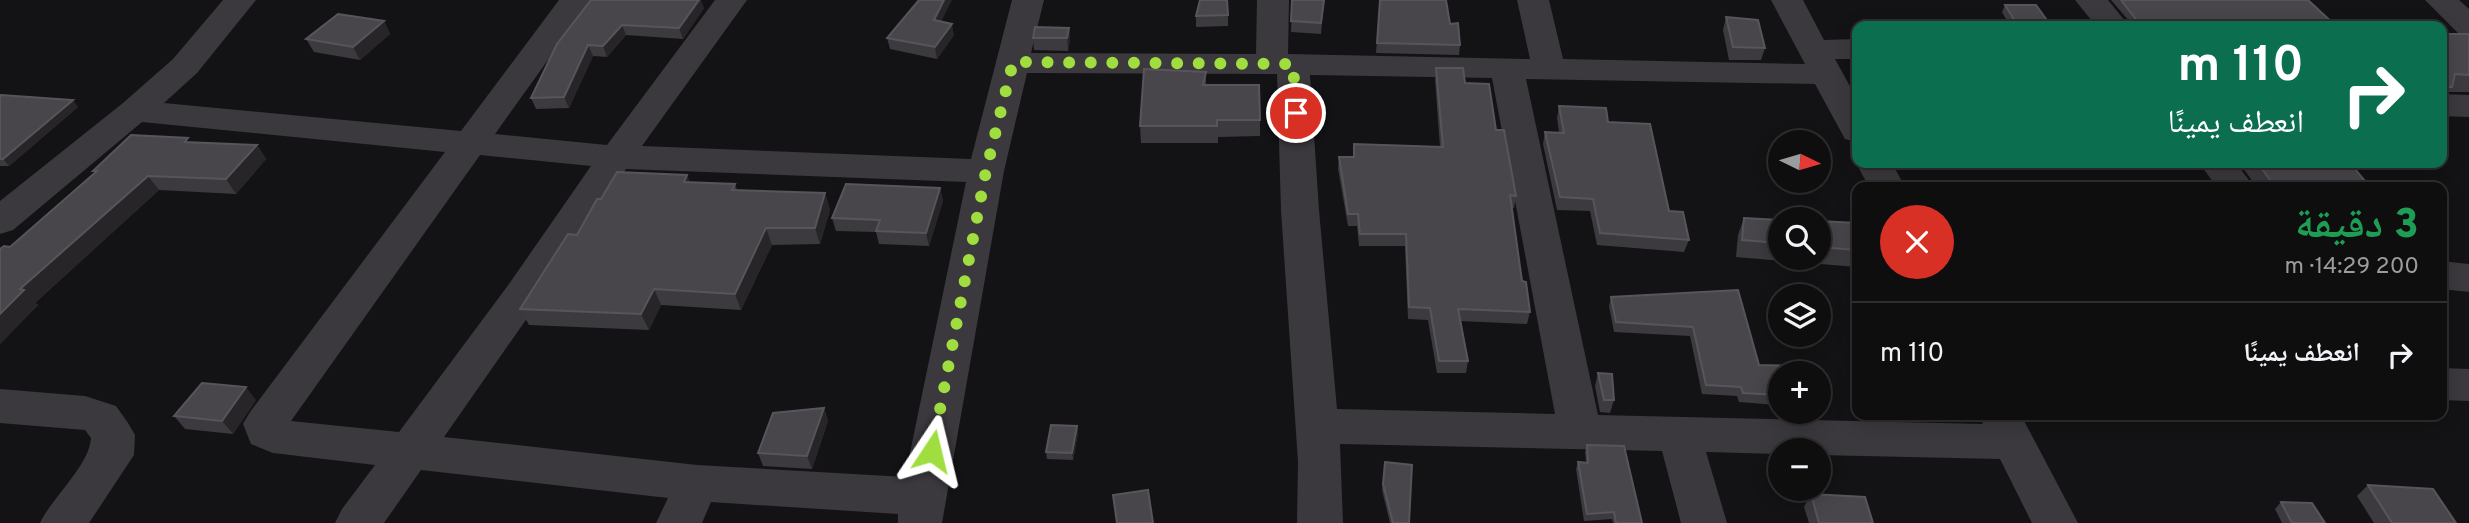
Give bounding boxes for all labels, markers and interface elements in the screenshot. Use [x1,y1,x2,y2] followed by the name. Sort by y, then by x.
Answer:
[2177,37,2304,99] text: 110 m
[2328,49,2419,140] icon: right
[1266,83,1326,143] pin
[1277,94,1315,132] icon: arrive
[2167,104,2304,144] text: انعطف يمينًا
[1768,130,1830,192] north arrow
[1768,130,1831,501] map controls
[2295,200,2419,253] text: 3 دقيقة
[1880,205,1954,279] button: close
[1768,207,1831,270] button: search
[2284,253,2419,282] text: 200 m · 14:29
[1768,284,1831,347] button: layers
[2381,336,2419,374] icon: right
[1880,338,1944,371] text: 110 m
[2243,338,2360,371] text: انعطف يمينًا
[1768,361,1831,424] button: +
[895,414,969,488] position arrow
[1768,438,1831,501] button: −

